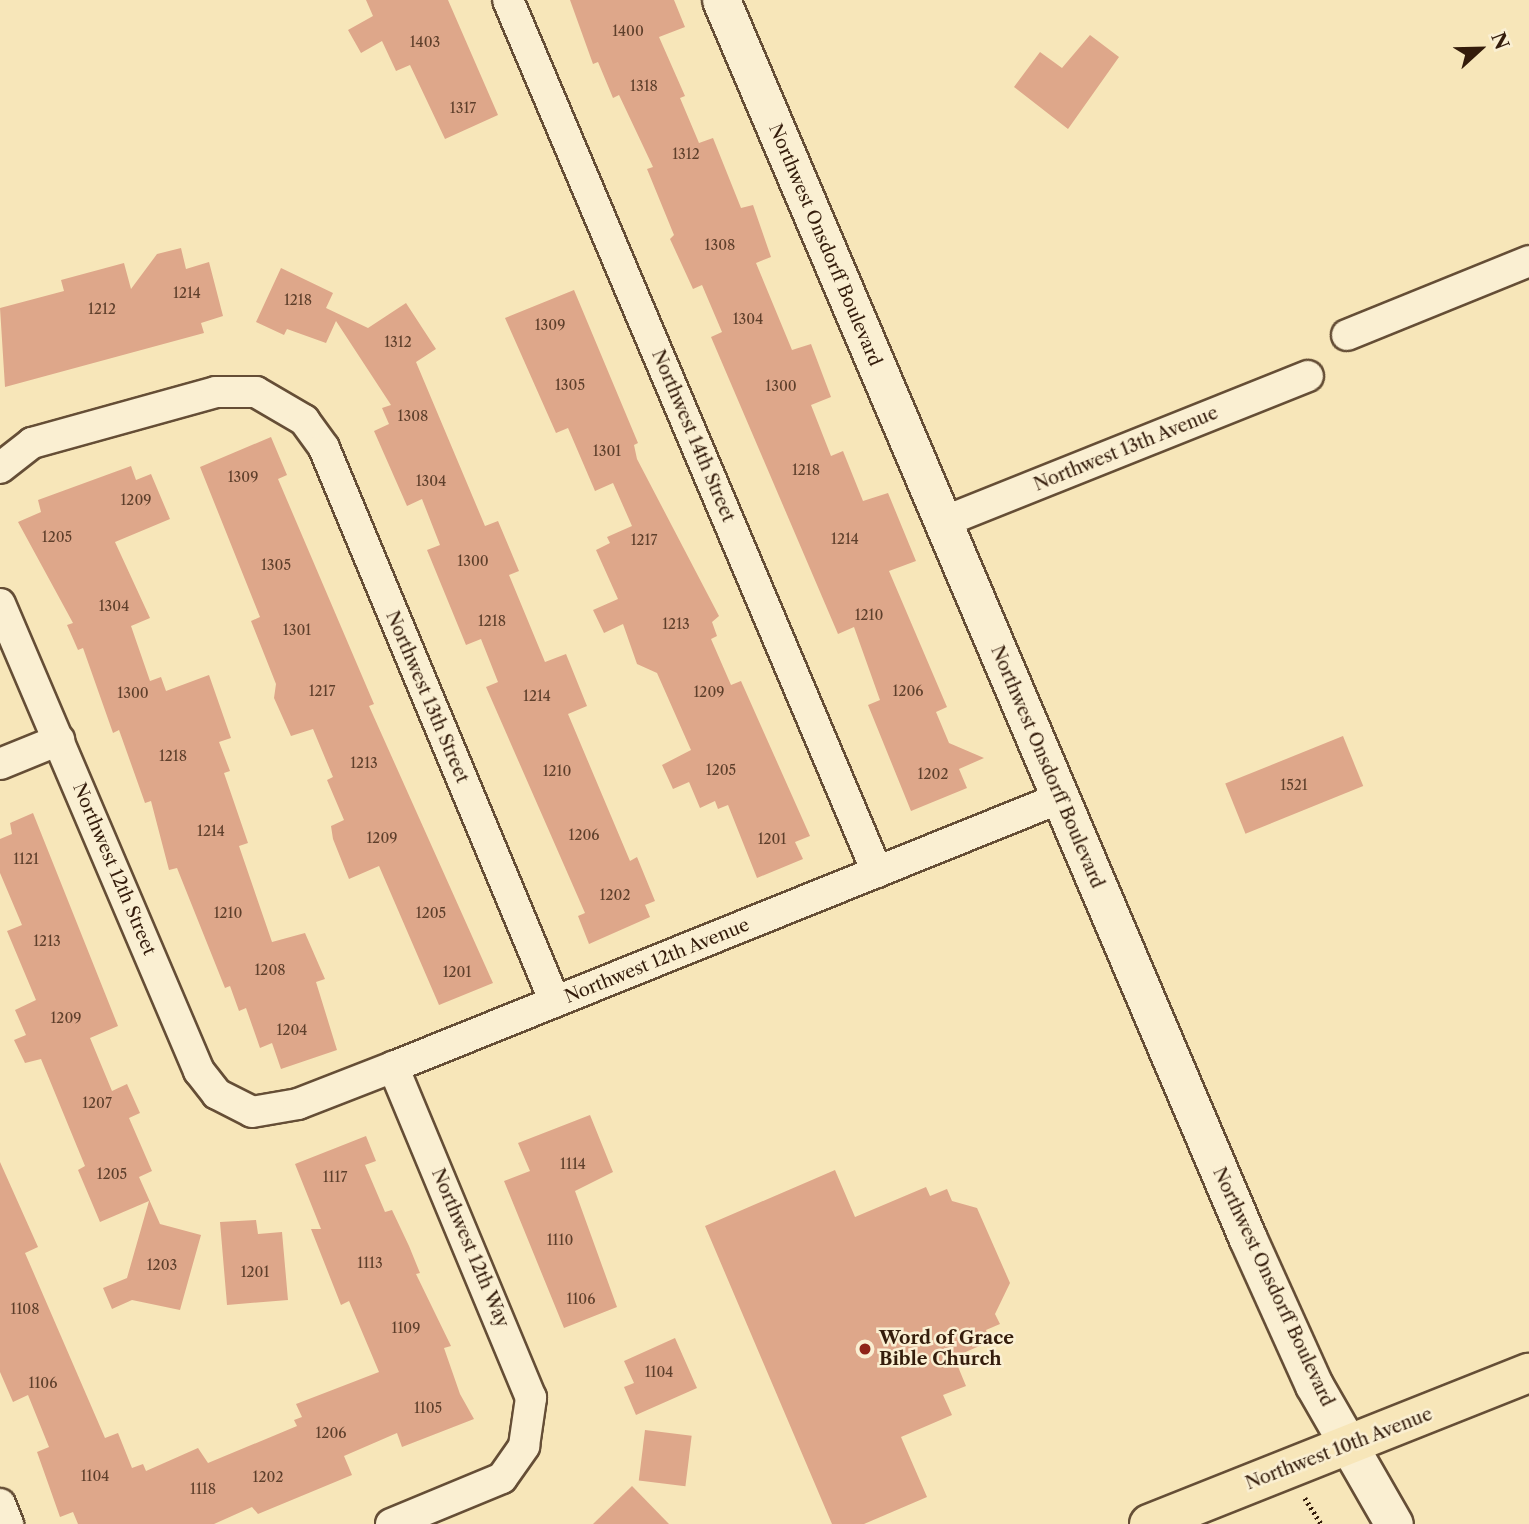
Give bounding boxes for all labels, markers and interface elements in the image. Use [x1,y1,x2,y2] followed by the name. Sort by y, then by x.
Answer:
[1445,14,1515,84] north arrow
[612,23,644,39] house number: 1400
[1486,29,1514,53] text: N
[410,34,440,50] house number: 1403
[630,78,658,94] house number: 1318
[450,100,476,116] house number: 1317
[764,121,886,369] street label: Northwest Onsdorff Boulevard
[672,146,700,162] house number: 1312
[705,237,735,253] house number: 1308
[173,285,201,301] house number: 1214
[284,292,312,308] house number: 1218
[88,301,116,317] house number: 1212
[733,311,763,327] house number: 1304
[535,317,565,333] house number: 1309
[384,334,412,350] house number: 1312
[647,347,739,525] street label: Northwest 14th Street
[555,377,585,393] house number: 1305
[765,378,797,394] house number: 1300
[1030,402,1222,496] street label: Northwest 13th Avenue
[398,408,428,424] house number: 1308
[593,443,621,459] house number: 1301
[792,462,820,478] house number: 1218
[228,469,258,485] house number: 1309
[416,473,446,489] house number: 1304
[120,492,152,508] house number: 1209
[42,529,72,545] house number: 1205
[831,531,859,547] house number: 1214
[631,532,657,548] house number: 1217
[457,553,489,569] house number: 1300
[261,557,291,573] house number: 1305
[99,598,129,614] house number: 1304
[855,607,883,623] house number: 1210
[381,608,473,786] street label: Northwest 13th Street
[478,613,506,629] house number: 1218
[662,616,690,632] house number: 1213
[283,622,311,638] house number: 1301
[986,643,1108,891] street label: Northwest Onsdorff Boulevard
[309,683,335,699] house number: 1217
[892,683,924,699] house number: 1206
[693,684,725,700] house number: 1209
[117,685,149,701] house number: 1300
[523,688,551,704] house number: 1214
[159,748,187,764] house number: 1218
[350,755,378,771] house number: 1213
[706,762,736,778] house number: 1205
[543,763,571,779] house number: 1210
[918,766,948,782] house number: 1202
[1280,777,1308,793] house number: 1521
[68,780,160,958] street label: Northwest 12th Street
[197,823,225,839] house number: 1214
[568,827,600,843] house number: 1206
[366,830,398,846] house number: 1209
[758,831,786,847] house number: 1201
[13,851,39,867] house number: 1121
[600,887,630,903] house number: 1202
[214,905,242,921] house number: 1210
[416,905,446,921] house number: 1205
[561,914,753,1008] street label: Northwest 12th Avenue
[33,933,61,949] house number: 1213
[254,962,286,978] house number: 1208
[443,964,471,980] house number: 1201
[50,1010,82,1026] house number: 1209
[277,1022,307,1038] house number: 1204
[82,1095,112,1111] house number: 1207
[560,1156,586,1172] house number: 1114
[1208,1164,1338,1410] street label: Northwest Onsdorff Boulevard
[427,1165,513,1331] street label: Northwest 12th Way
[97,1166,127,1182] house number: 1205
[323,1169,347,1185] house number: 1117
[547,1232,573,1248] house number: 1110
[357,1255,383,1271] house number: 1113
[147,1257,177,1273] house number: 1203
[241,1264,269,1280] house number: 1201
[567,1291,595,1307] house number: 1106
[11,1301,39,1317] house number: 1108
[392,1320,420,1336] house number: 1109
[879,1328,1014,1370] place label: Word of Grace Bible Church
[857,1341,873,1357] marker: Word of Grace Bible Church
[645,1364,673,1380] house number: 1104
[29,1375,57,1391] house number: 1106
[414,1400,442,1416] house number: 1105
[1242,1403,1436,1495] street label: Northwest 10th Avenue
[315,1425,347,1441] house number: 1206
[81,1468,109,1484] house number: 1104
[253,1469,283,1485] house number: 1202
[190,1481,216,1497] house number: 1118

